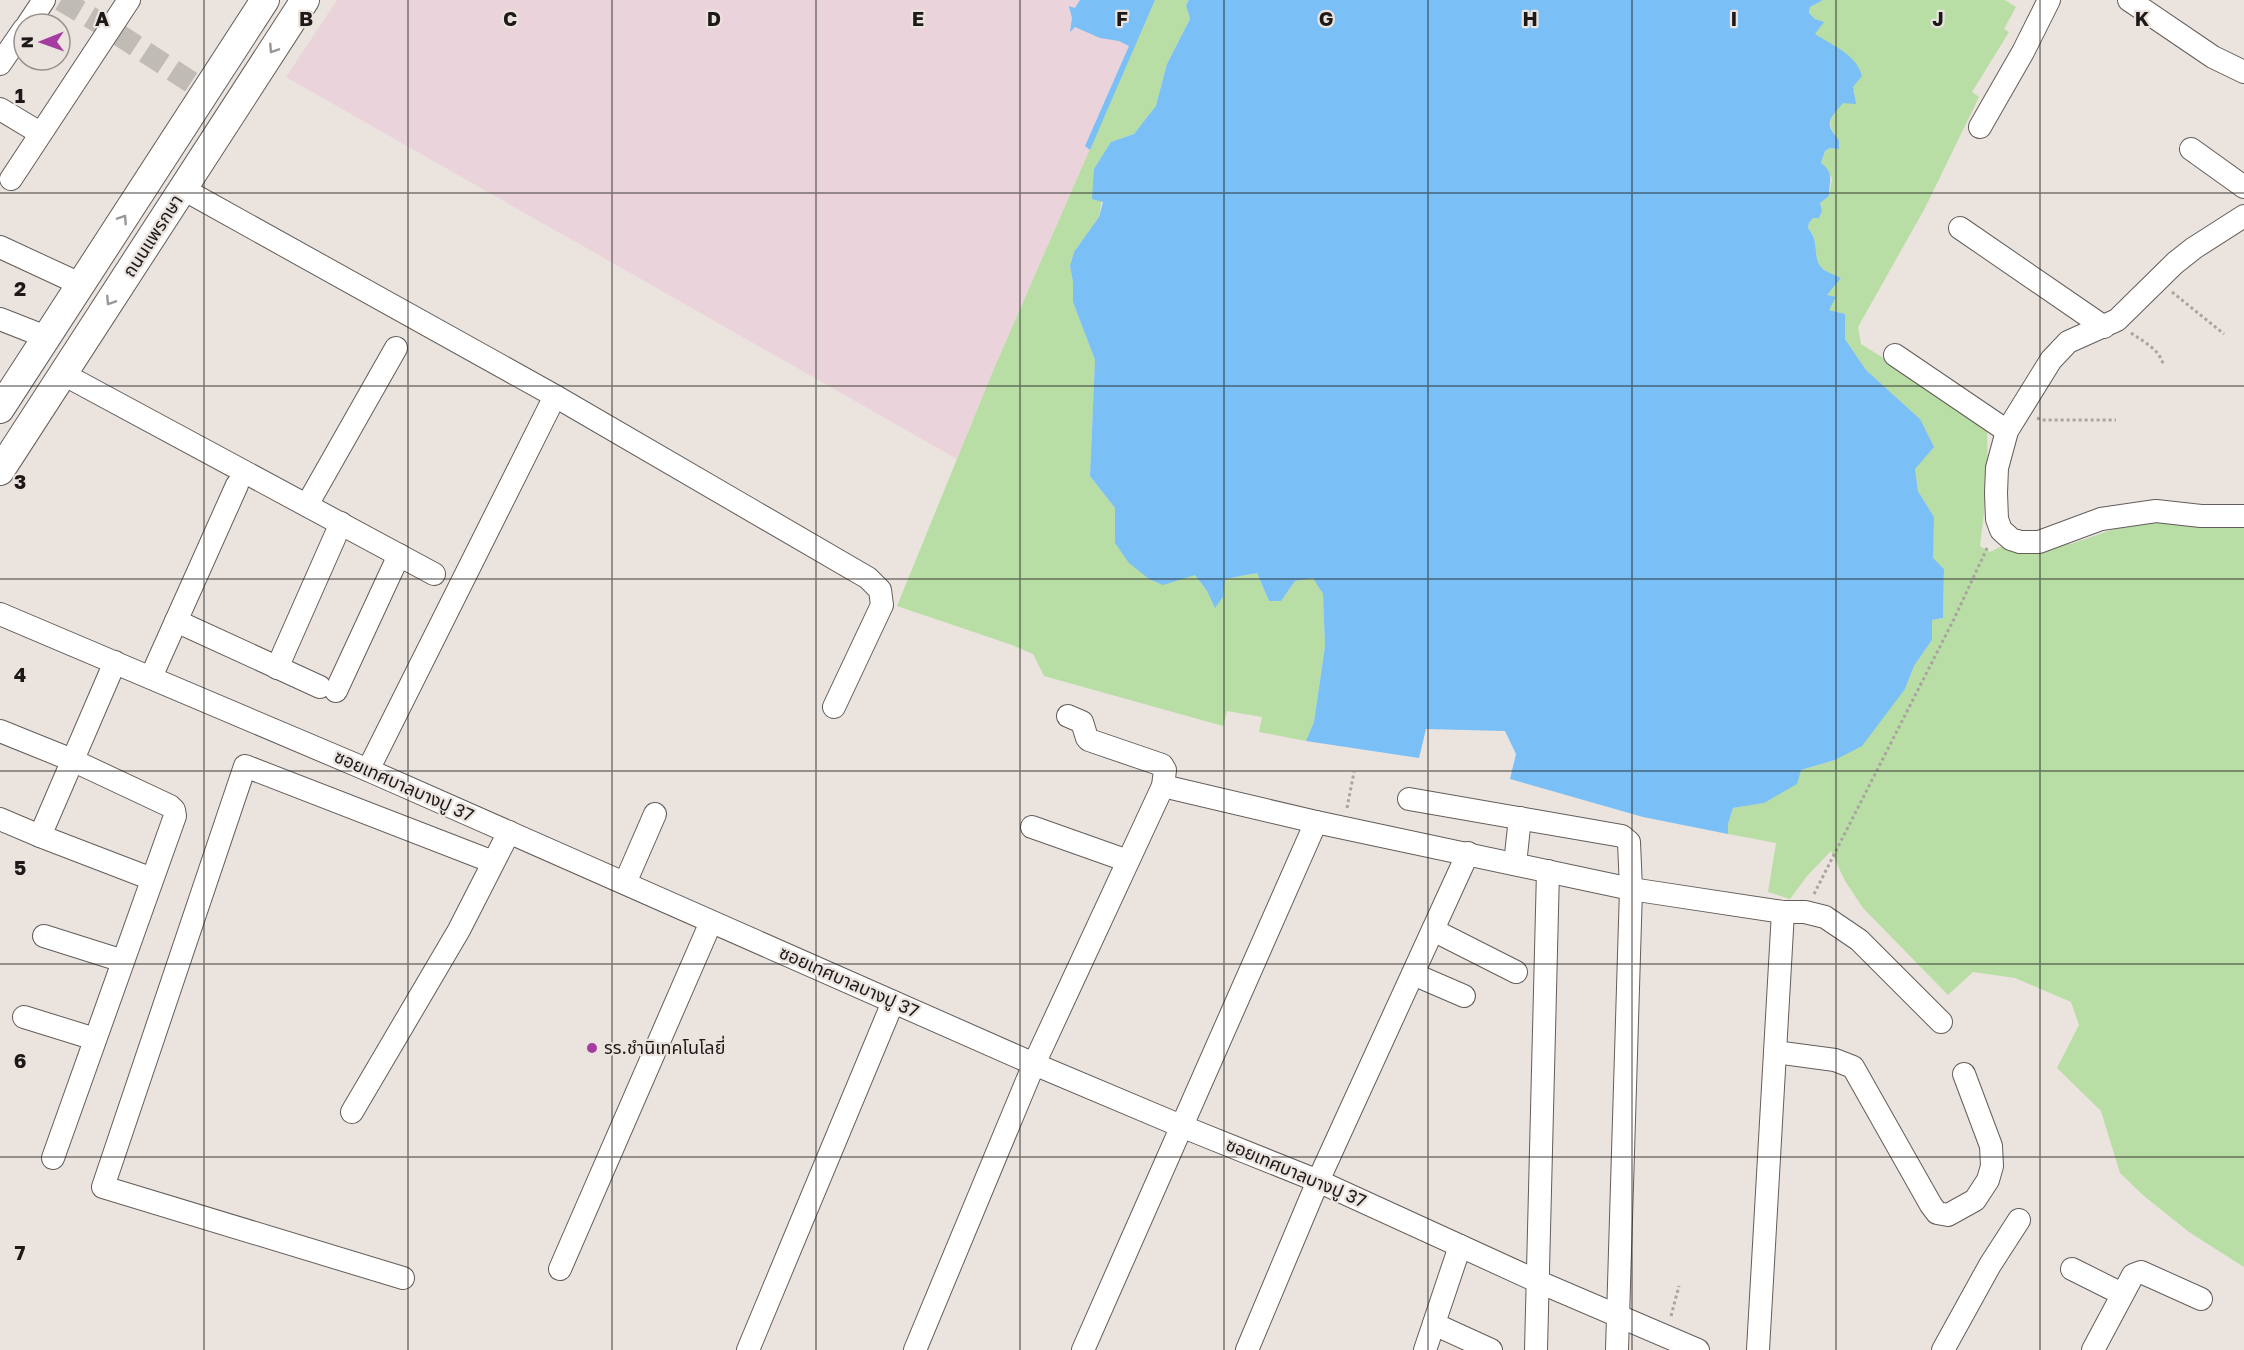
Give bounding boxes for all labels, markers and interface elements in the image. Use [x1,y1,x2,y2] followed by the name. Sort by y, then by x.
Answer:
[95,6,109,30] text: A
[299,6,313,30] text: B
[503,6,517,30] text: C
[707,6,721,30] text: D
[912,6,924,30] text: E
[1116,6,1128,30] text: F
[1319,6,1333,30] text: G
[1522,6,1538,30] text: H
[1731,6,1737,30] text: I
[1932,6,1944,30] text: J
[2135,6,2150,30] text: K
[12,12,72,72] north arrow
[17,36,37,49] text: N
[269,43,281,53] one-way arrow
[15,83,25,107] text: 1
[117,190,187,281] street label: ถนนแพรกษา
[115,215,127,225] one-way arrow
[14,276,26,300] text: 2
[106,295,118,305] one-way arrow
[14,469,26,493] text: 3
[14,662,26,686] text: 4
[330,744,478,828] street label: ซอยเทศบาลบางปู 37
[14,855,26,879] text: 5
[775,940,923,1024] street label: ซอยเทศบาลบางปู 37
[604,1035,725,1058] place label: รร.ชำนิเทคโนโลยี่
[585,1041,599,1055] marker: รร.ชำนิเทคโนโลยี่
[14,1048,26,1072] text: 6
[1222,1133,1370,1213] street label: ซอยเทศบาลบางปู 37
[15,1240,26,1264] text: 7

